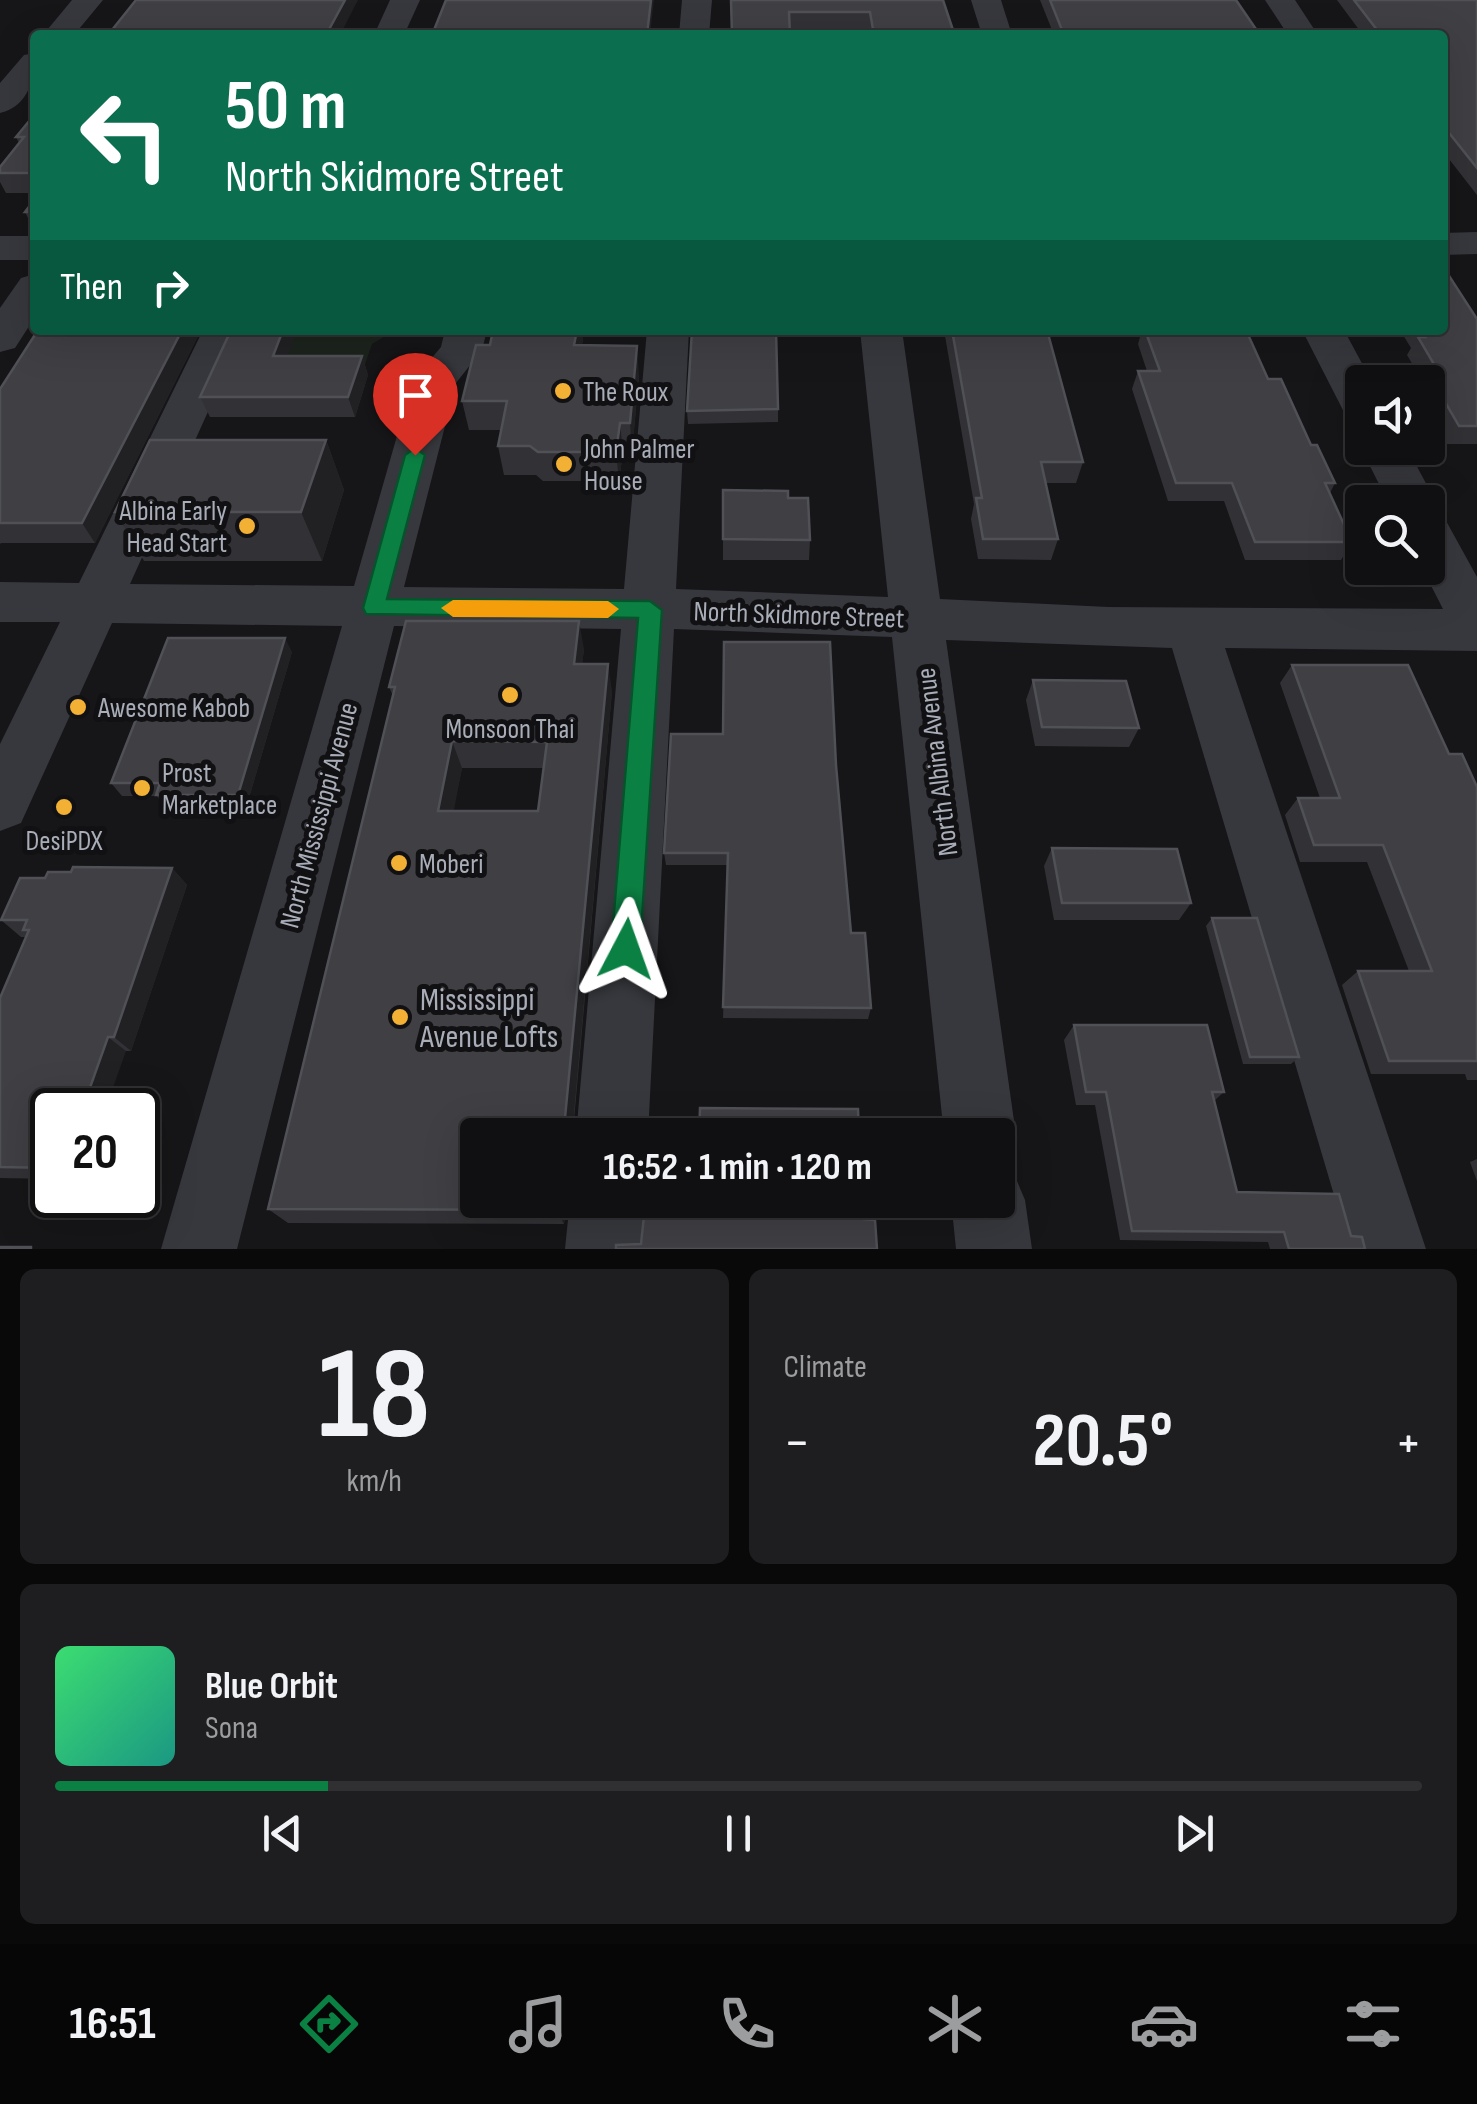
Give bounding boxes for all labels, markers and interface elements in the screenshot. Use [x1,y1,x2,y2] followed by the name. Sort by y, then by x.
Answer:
[225,65,346,149] text: 50 m
[60,70,190,200] icon: left
[225,150,564,205] text: North Skidmore Street
[143,260,198,315] icon: right
[60,265,123,310] text: Then
[373,353,458,456] pin
[1345,365,1445,585] map controls
[1345,365,1445,465] button: sound
[388,368,443,423] icon: arrive
[583,376,669,409] place label: The Roux
[552,380,574,402] marker: The Roux
[583,433,695,498] place label: John Palmer House
[553,453,575,475] marker: John Palmer House
[1345,485,1445,585] button: search
[118,495,227,560] place label: Albina Early Head Start
[236,515,258,537] marker: Albina Early Head Start
[693,595,905,636] street label: North Skidmore Street
[910,666,965,858] street label: North Albina Avenue
[499,684,521,706] marker: Monsoon Thai
[97,692,250,725] place label: Awesome Kabob
[67,696,89,718] marker: Awesome Kabob
[273,699,365,932] street label: North Mississippi Avenue
[445,713,575,746] place label: Monsoon Thai
[162,757,277,822] place label: Prost Marketplace
[131,777,153,799] marker: Prost Marketplace
[53,796,75,818] marker: DesiPDX
[25,825,103,858] place label: DesiPDX
[419,848,483,881] place label: Moberi
[388,852,410,874] marker: Moberi
[574,897,678,1001] position arrow
[419,981,558,1057] place label: Mississippi Avenue Lofts
[389,1006,411,1028] marker: Mississippi Avenue Lofts
[30,1088,160,1218] speed limit sign: 20
[603,1145,872,1190] text: 16:52 · 1 min · 120 m
[318,1319,430,1475] text: 18
[784,1348,867,1387] text: Climate
[1033,1397,1173,1488] text: 20.5°
[784,1410,810,1477] text: −
[1395,1410,1422,1477] text: +
[347,1462,402,1501] text: km/h
[205,1664,338,1709] text: Blue Orbit
[205,1709,258,1748] text: Sona
[255,1806,310,1861] icon: previous
[711,1806,766,1861] icon: pause
[1167,1806,1222,1861] icon: next
[294,1989,364,2059] icon: directions
[503,1989,573,2059] icon: music
[712,1989,782,2059] icon: phone
[920,1989,990,2059] icon: climate
[1129,1989,1199,2059] icon: car
[1338,1989,1408,2059] icon: filters
[69,1997,156,2052] text: 16:51

